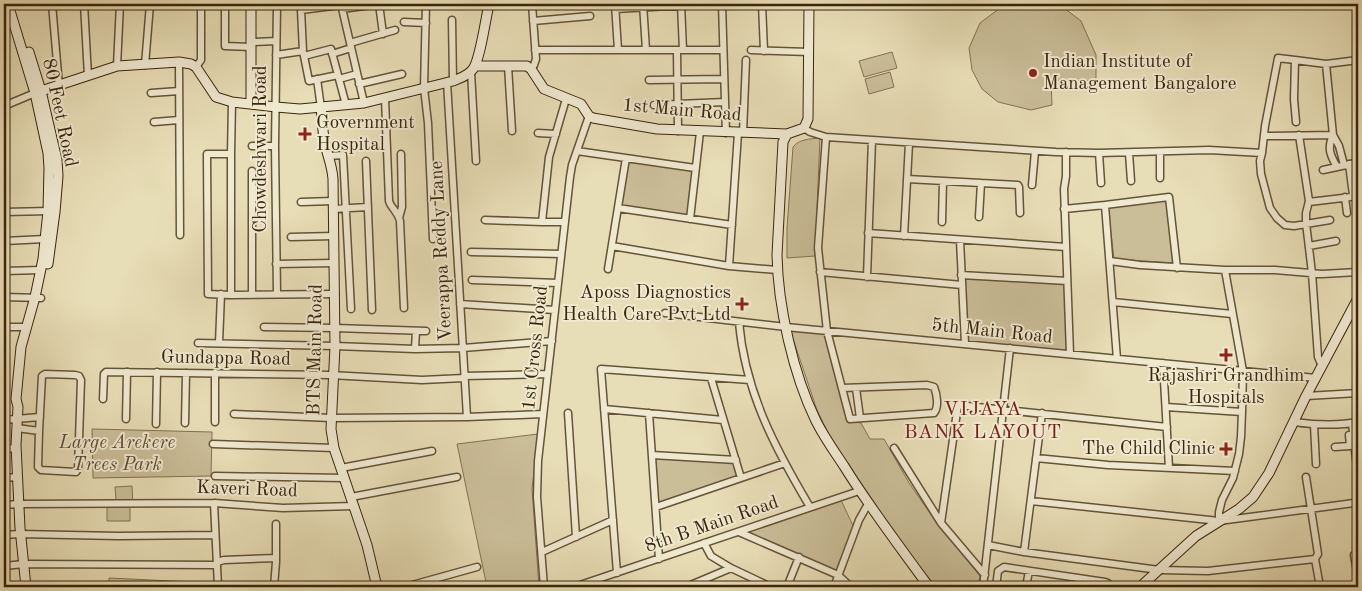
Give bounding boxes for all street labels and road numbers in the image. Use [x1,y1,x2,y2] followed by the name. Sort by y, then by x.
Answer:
[38,57,80,169] street label: 80 Feet Road
[252,65,271,233] street label: Chowdeshwari Road
[622,96,742,126] street label: 1st Main Road
[428,160,456,342] street label: Veerappa Reddy Lane
[305,284,327,416] street label: BTS Main Road
[520,285,552,411] street label: 1st Cross Road
[930,316,1054,348] street label: 5th Main Road
[161,348,291,370] street label: Gundappa Road
[196,479,298,501] street label: Kaveri Road
[643,493,781,557] street label: 8th B Main Road

